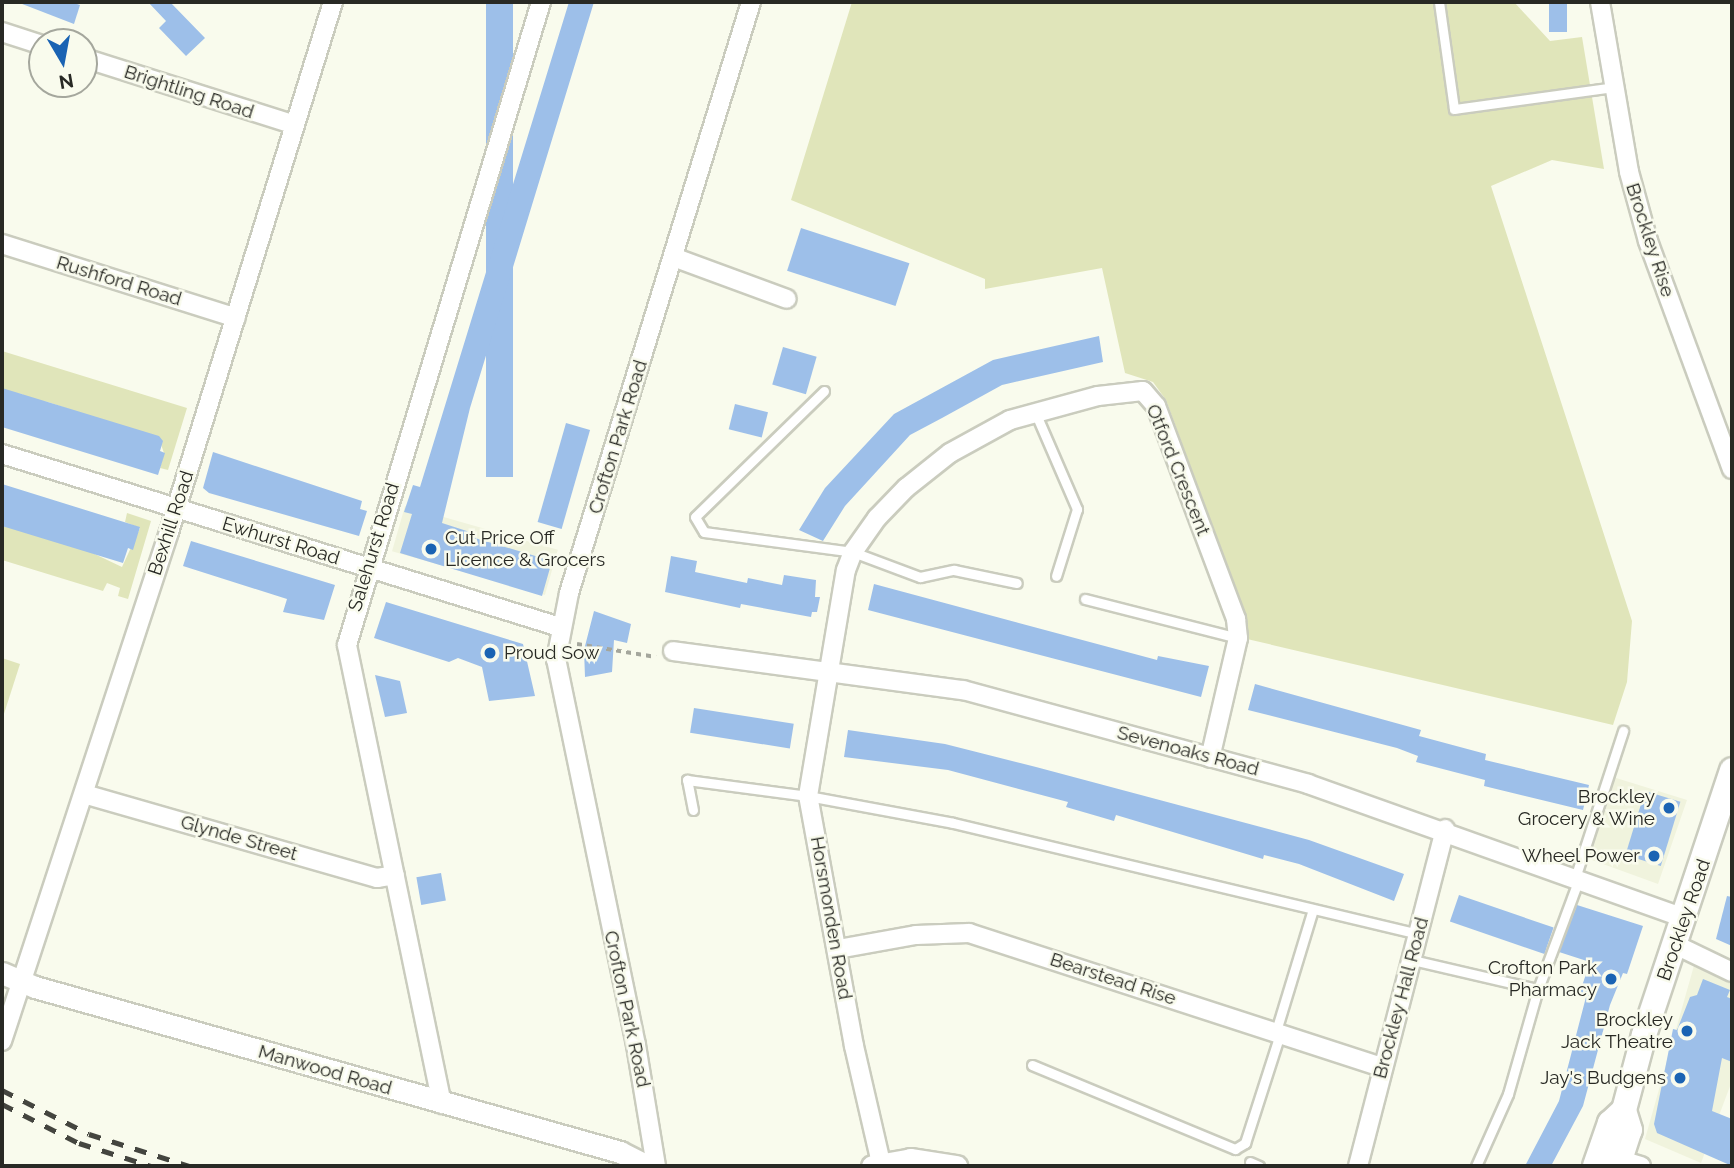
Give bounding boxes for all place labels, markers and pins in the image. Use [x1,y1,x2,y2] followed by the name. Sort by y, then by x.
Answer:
[445,527,605,571] place label: Cut Price Off Licence & Grocers
[423,541,439,557] marker: Cut Price Off Licence & Grocers
[504,642,599,664] place label: Proud Sow
[482,645,498,661] marker: Proud Sow
[1517,786,1655,830] place label: Brockley Grocery & Wine
[1661,800,1677,816] marker: Brockley Grocery & Wine
[1521,845,1640,867] place label: Wheel Power
[1646,848,1662,864] marker: Wheel Power
[1488,957,1597,1001] place label: Crofton Park Pharmacy
[1603,971,1619,987] marker: Crofton Park Pharmacy
[1560,1009,1673,1053] place label: Brockley Jack Theatre
[1679,1023,1695,1039] marker: Brockley Jack Theatre
[1540,1067,1666,1089] place label: Jay's Budgens
[1672,1070,1688,1086] marker: Jay's Budgens

